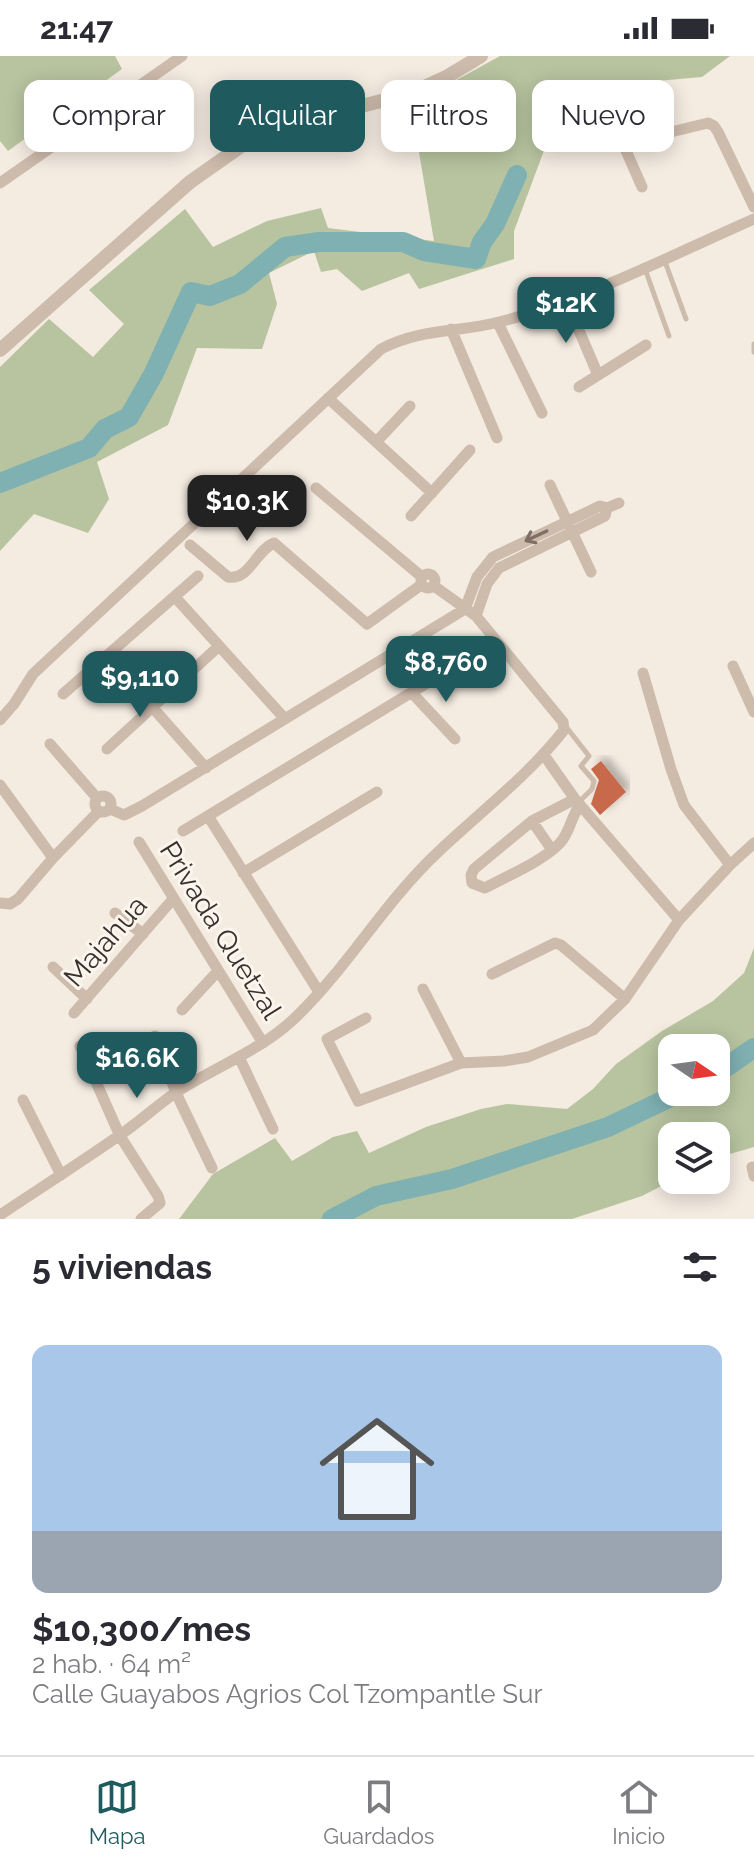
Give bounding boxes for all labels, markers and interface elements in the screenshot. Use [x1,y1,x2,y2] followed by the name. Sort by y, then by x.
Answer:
[40,11,113,46] text: 21:47
[24,80,194,152] chip: Comprar
[210,80,365,152] chip: Alquilar
[381,80,516,152] chip: Filtros
[532,80,674,152] chip: Nuevo
[519,277,613,345] pin: $12K
[535,288,597,318] text: $12K
[182,475,312,543] pin: $10.3K
[205,486,289,516] text: $10.3K
[525,529,549,544] one-way arrow
[381,636,511,704] pin: $8,760
[404,647,488,677] text: $8,760
[75,651,205,719] pin: $9,110
[100,662,180,692] text: $9,110
[153,835,289,1025] street label: Privada Quetzal
[57,889,154,993] street label: Majahua
[72,1032,202,1100] pin: $16.6K
[658,1034,730,1106] north arrow
[658,1034,730,1194] map controls
[95,1043,179,1073] text: $16.6K
[658,1122,730,1194] button: layers
[678,1245,722,1289] icon: filters
[32,1247,212,1287] text: 5 viviendas
[305,1397,449,1541] icon: home
[32,1609,251,1649] text: $10,300/mes
[32,1649,191,1679] text: 2 hab. · 64 m²
[32,1679,543,1709] text: Calle Guayabos Agrios Col Tzompantle Sur
[89,1775,146,1849] tab: Mapa
[323,1775,435,1849] tab: Guardados
[612,1775,665,1849] tab: Inicio

